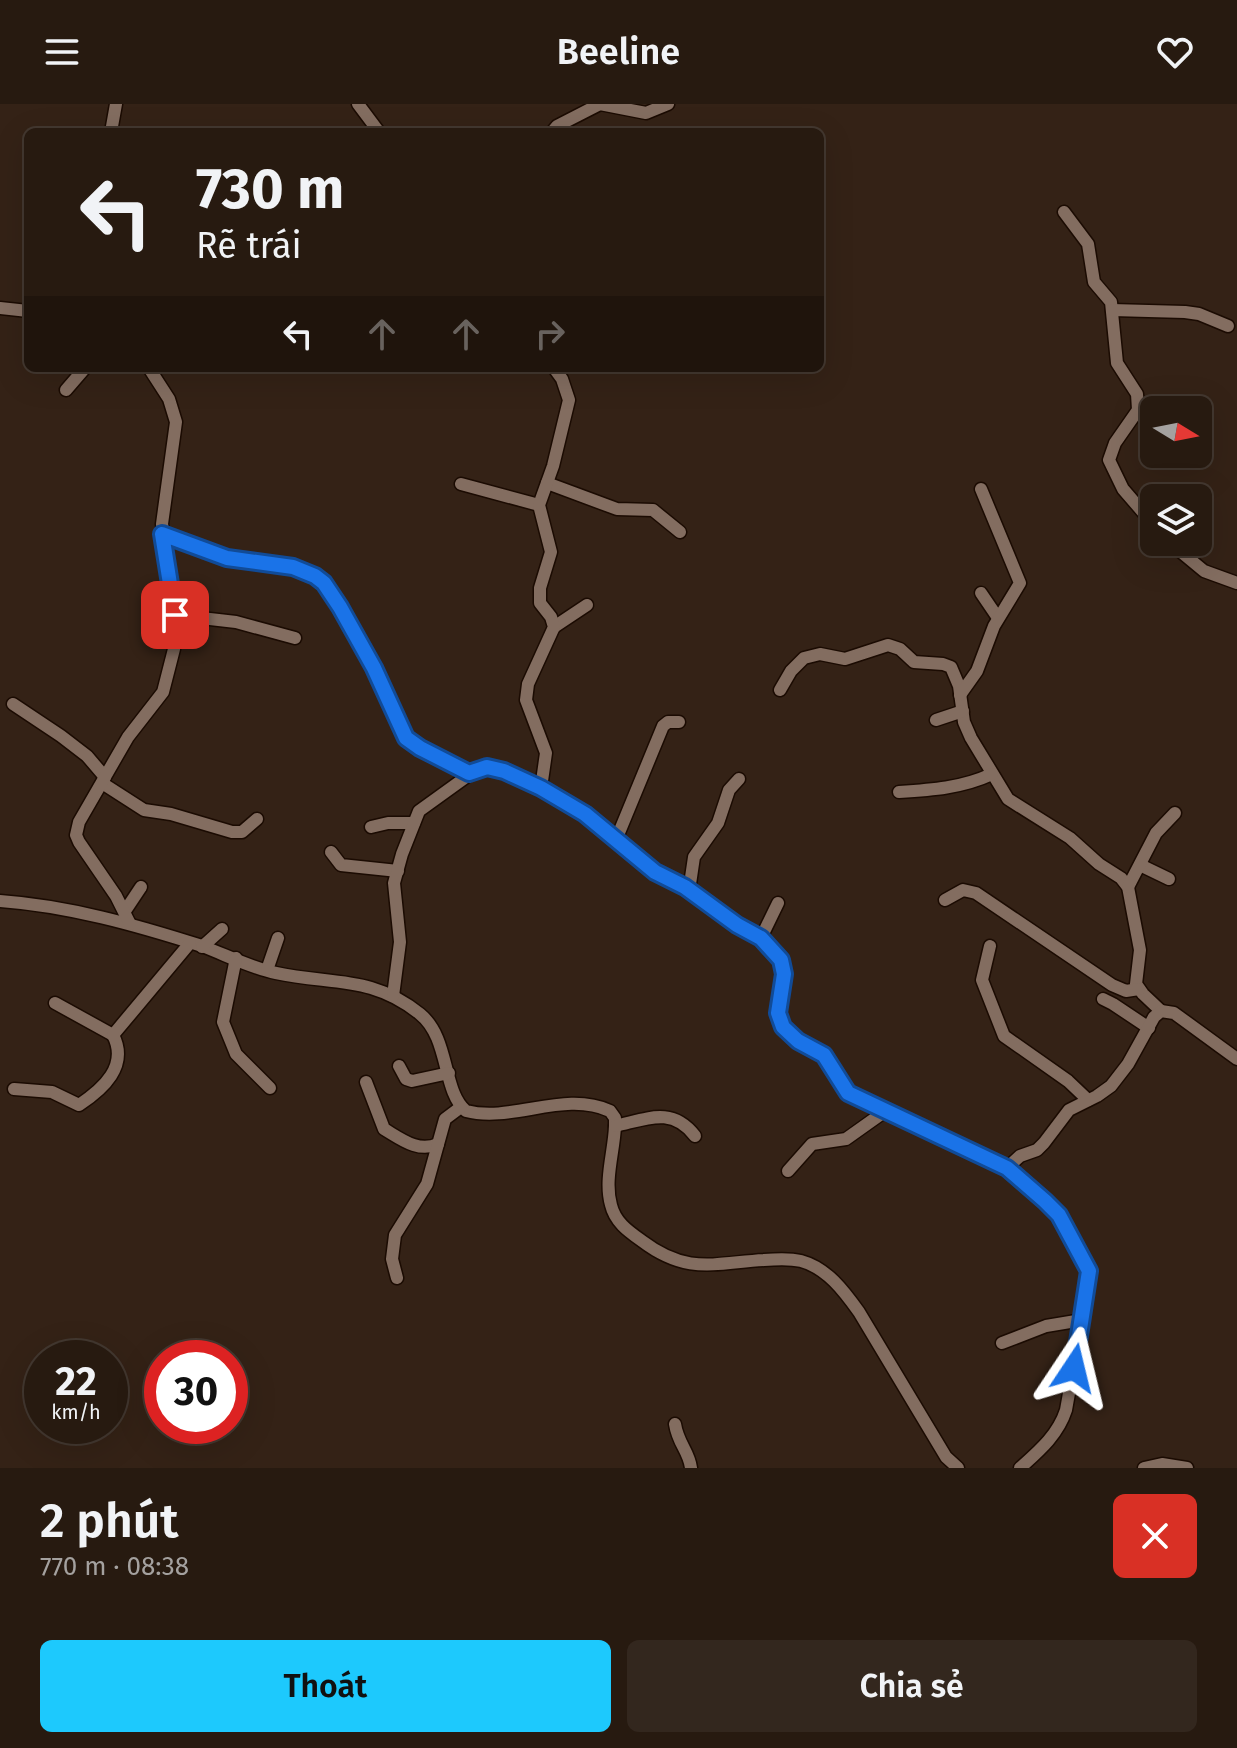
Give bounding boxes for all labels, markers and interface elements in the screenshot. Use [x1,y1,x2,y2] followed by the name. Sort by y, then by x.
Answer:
[40,30,84,74] icon: menu
[557,30,680,74] text: Beeline
[1153,30,1197,74] icon: heart
[196,156,344,223] text: 730 m
[64,160,168,264] icon: left
[196,224,302,268] text: Rẽ trái
[276,312,320,356] icon: left
[360,312,404,356] icon: ahead
[444,312,488,356] icon: ahead
[528,312,572,356] icon: right
[1140,396,1212,468] north arrow
[1140,396,1212,556] map controls
[1140,484,1212,556] button: layers
[141,581,209,649] pin
[153,593,197,637] icon: arrive
[1032,1326,1116,1410] position arrow
[144,1340,248,1444] speed limit sign: 30
[55,1358,97,1406] text: 22
[51,1400,101,1424] text: km/h
[40,1492,178,1550] text: 2 phút
[1113,1494,1197,1578] button: close
[40,1551,189,1582] text: 770 m · 08:38
[40,1640,611,1732] button: Thoát
[627,1640,1197,1732] button: Chia sẻ

